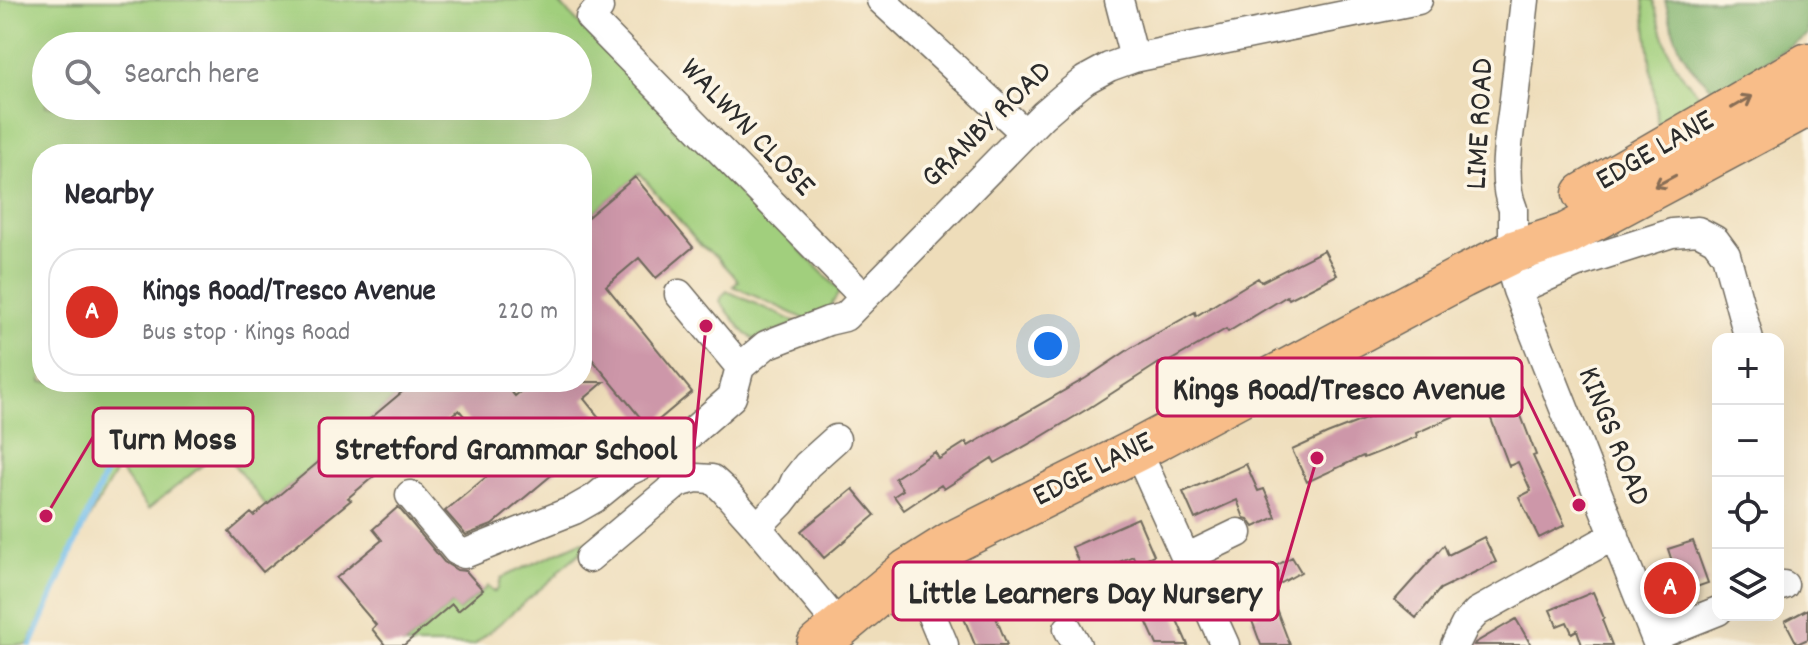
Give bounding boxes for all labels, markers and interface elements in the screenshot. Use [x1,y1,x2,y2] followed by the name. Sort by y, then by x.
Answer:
[32,32,592,120] search box
[668,49,825,209] street label: WALWYN CLOSE
[912,51,1064,201] street label: GRANBY ROAD
[60,54,104,98] icon: search
[124,55,260,98] text: Search here
[1456,57,1508,191] street label: LIME ROAD
[1730,94,1753,110] one-way arrow
[1588,99,1724,204] street label: EDGE LANE
[64,172,153,221] text: Nearby
[1654,174,1677,190] one-way arrow
[142,272,436,315] text: Kings Road/Tresco Avenue
[85,294,99,331] text: A
[497,294,558,331] text: 220 m
[142,315,350,352] text: Bus stop · Kings Road
[1028,326,1068,366] your location
[1712,333,1784,621] map controls
[1712,333,1784,405] button: +
[1157,358,1522,416] callout: Kings Road/Tresco Avenue
[1563,361,1661,513] street label: KINGS ROAD
[1173,368,1506,417] text: Kings Road/Tresco Avenue
[1712,405,1784,477] button: −
[93,408,253,466] callout: Turn Moss
[109,418,237,467] text: Turn Moss
[319,418,694,476] callout: Stretford Grammar School
[1026,421,1163,521] street label: EDGE LANE
[335,428,678,477] text: Stretford Grammar School
[1712,477,1784,549] button: locate
[1712,549,1784,621] button: layers
[1644,558,1696,618] pin: A
[893,562,1278,620] callout: Little Learners Day Nursery
[908,572,1263,621] text: Little Learners Day Nursery

